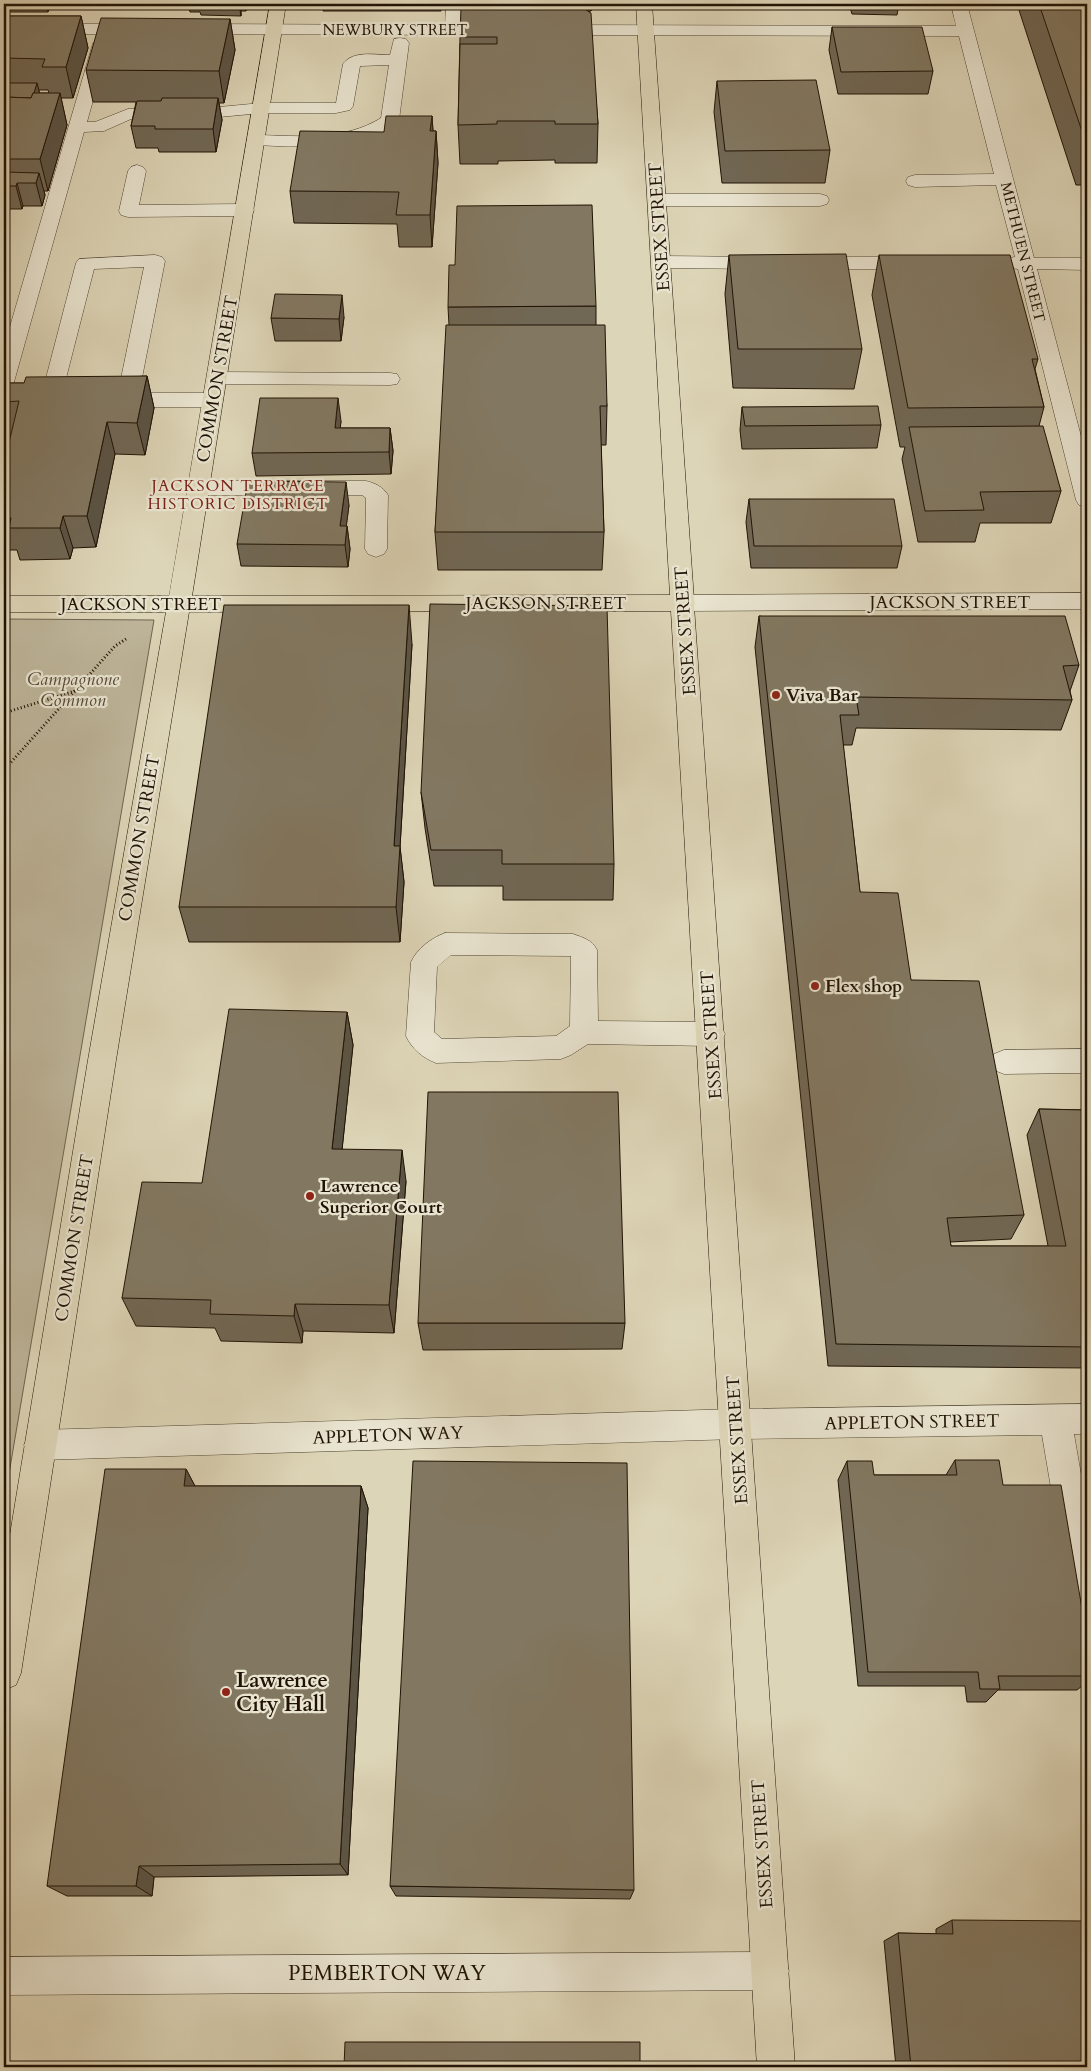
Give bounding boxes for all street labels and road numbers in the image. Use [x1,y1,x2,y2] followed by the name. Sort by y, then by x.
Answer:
[322,20,468,40] street label: NEWBURY STREET
[643,162,676,292] street label: ESSEX STREET
[996,180,1050,324] street label: METHUEN STREET
[191,294,244,465] street label: COMMON STREET
[669,566,702,696] street label: ESSEX STREET
[867,590,1030,615] street label: JACKSON STREET
[463,591,626,616] street label: JACKSON STREET
[58,592,221,617] street label: JACKSON STREET
[113,753,166,924] street label: COMMON STREET
[695,970,728,1100] street label: ESSEX STREET
[49,1153,100,1324] street label: COMMON STREET
[721,1375,754,1505] street label: ESSEX STREET
[824,1408,1000,1437] street label: APPLETON STREET
[312,1420,465,1451] street label: APPLETON WAY
[746,1779,779,1909] street label: ESSEX STREET
[288,1959,486,1988] street label: PEMBERTON WAY

